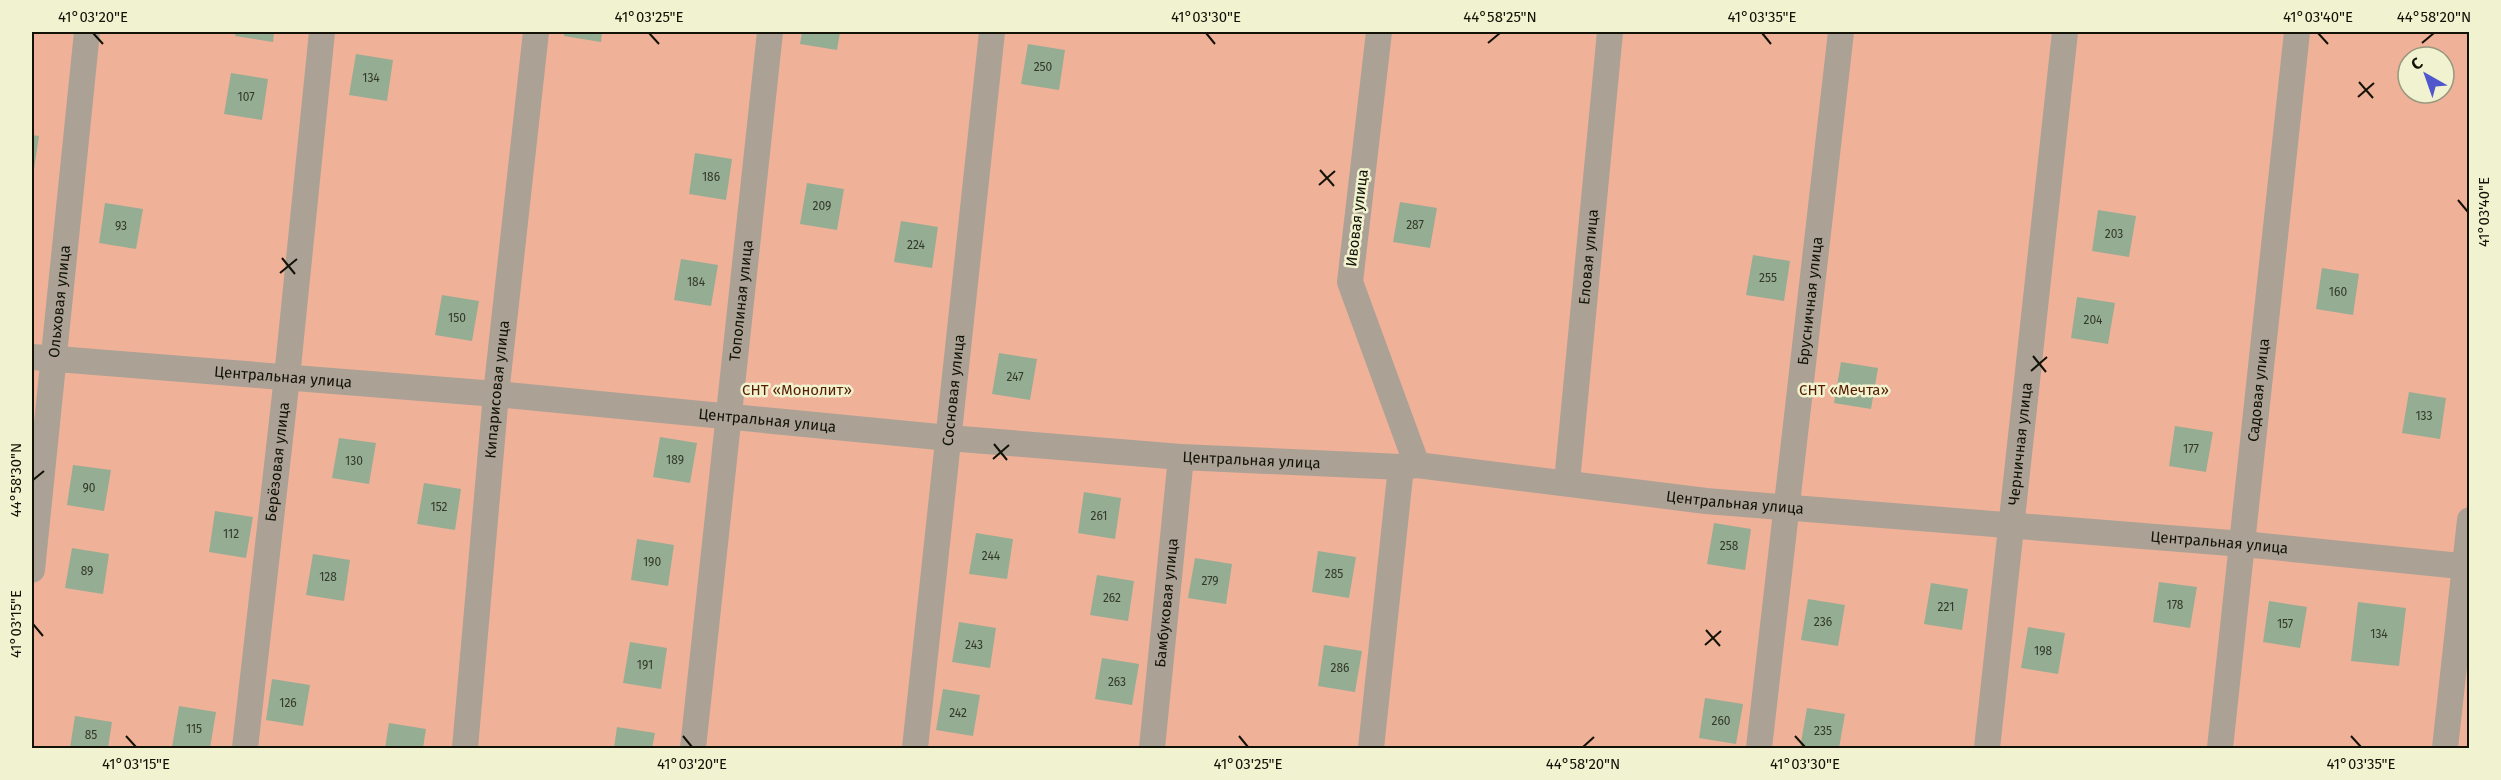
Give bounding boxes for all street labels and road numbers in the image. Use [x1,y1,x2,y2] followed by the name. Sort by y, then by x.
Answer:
[1342,168,1372,268] street label: Ивовая улица
[1575,208,1602,306] street label: Еловая улица
[1794,236,1827,366] street label: Брусничная улица
[726,239,757,362] street label: Тополиная улица
[45,244,74,359] street label: Ольховая улица
[481,319,513,459] street label: Кипарисовая улица
[939,333,968,447] street label: Сосновая улица
[2244,337,2273,443] street label: Садовая улица
[214,363,353,392] street label: Центральная улица
[2004,381,2036,506] street label: Черничная улица
[262,401,293,523] street label: Берёзовая улица
[698,405,837,436] street label: Центральная улица
[1182,448,1321,472] street label: Центральная улица
[1665,487,1805,518] street label: Центральная улица
[2150,528,2289,558] street label: Центральная улица
[1151,537,1182,668] street label: Бамбуковая улица

